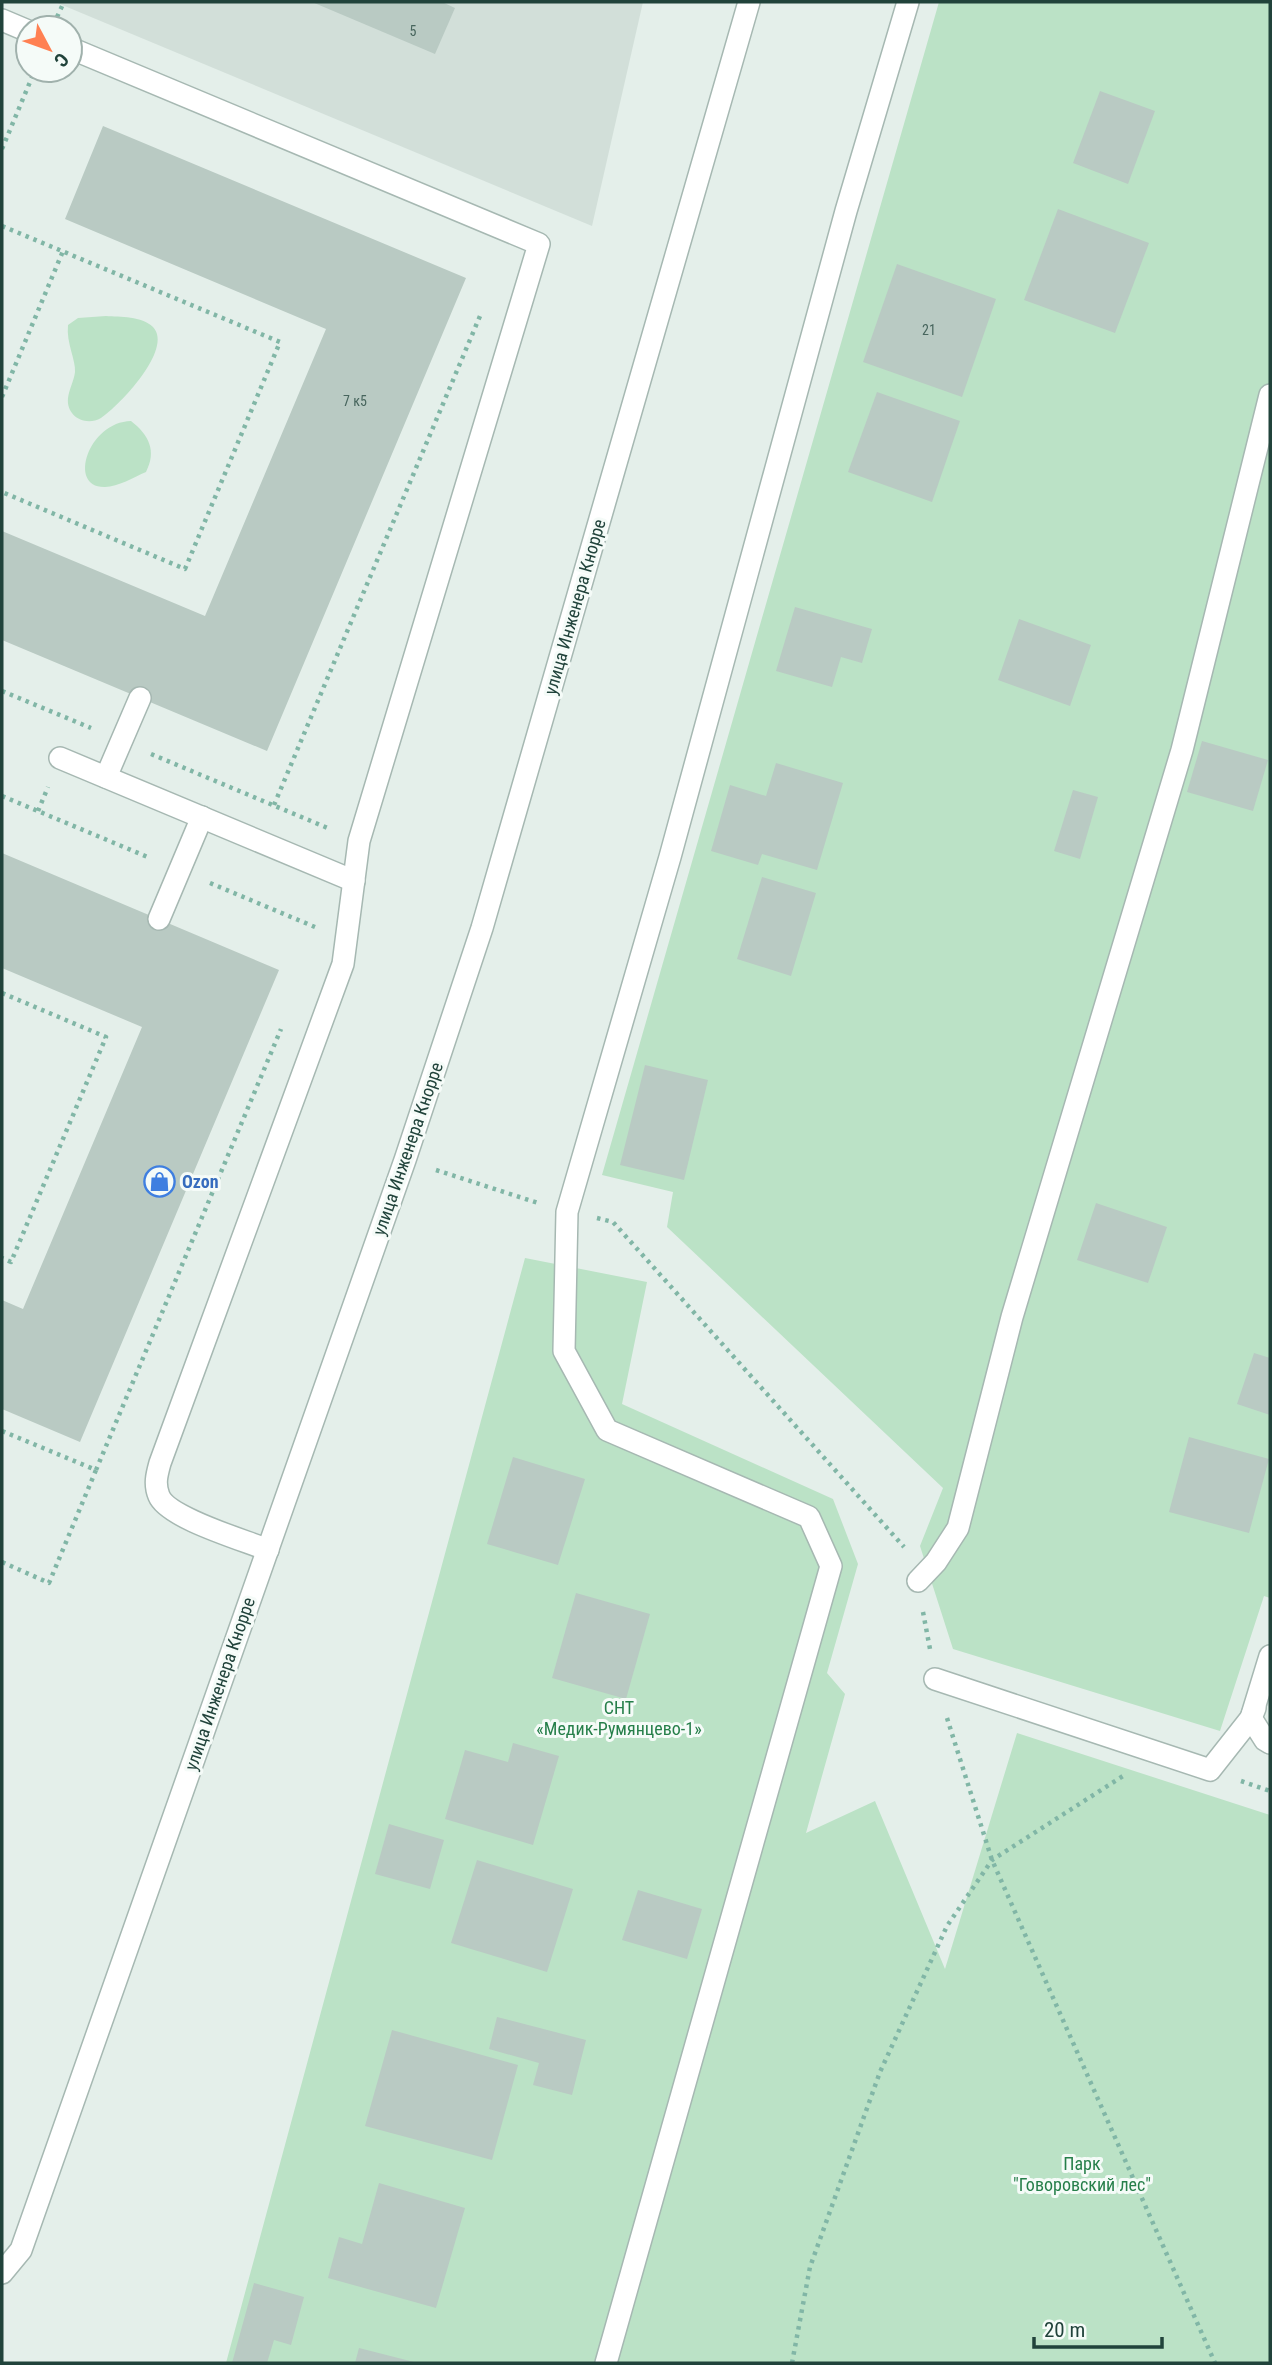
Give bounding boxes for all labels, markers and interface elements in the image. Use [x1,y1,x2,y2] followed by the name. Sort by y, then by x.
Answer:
[14,14,84,84] north arrow
[410,23,417,39] house number: 5
[49,48,74,72] text: С
[922,322,936,338] house number: 21
[343,393,367,409] house number: 7 к5
[539,517,610,697] street label: улица Инженера Кнорре
[368,1060,447,1238] street label: улица Инженера Кнорре
[142,1165,176,1199] shop icon: Ozon
[182,1171,219,1192] place label: Ozon
[180,1595,259,1773] street label: улица Инженера Кнорре
[536,1697,702,1739] park label: СНТ «Медик-Румянцево-1»
[1013,2153,1151,2195] park label: Парк "Говоровский лес"
[1034,2306,1162,2350] scale bar
[1044,2318,1085,2342] text: 20 m

